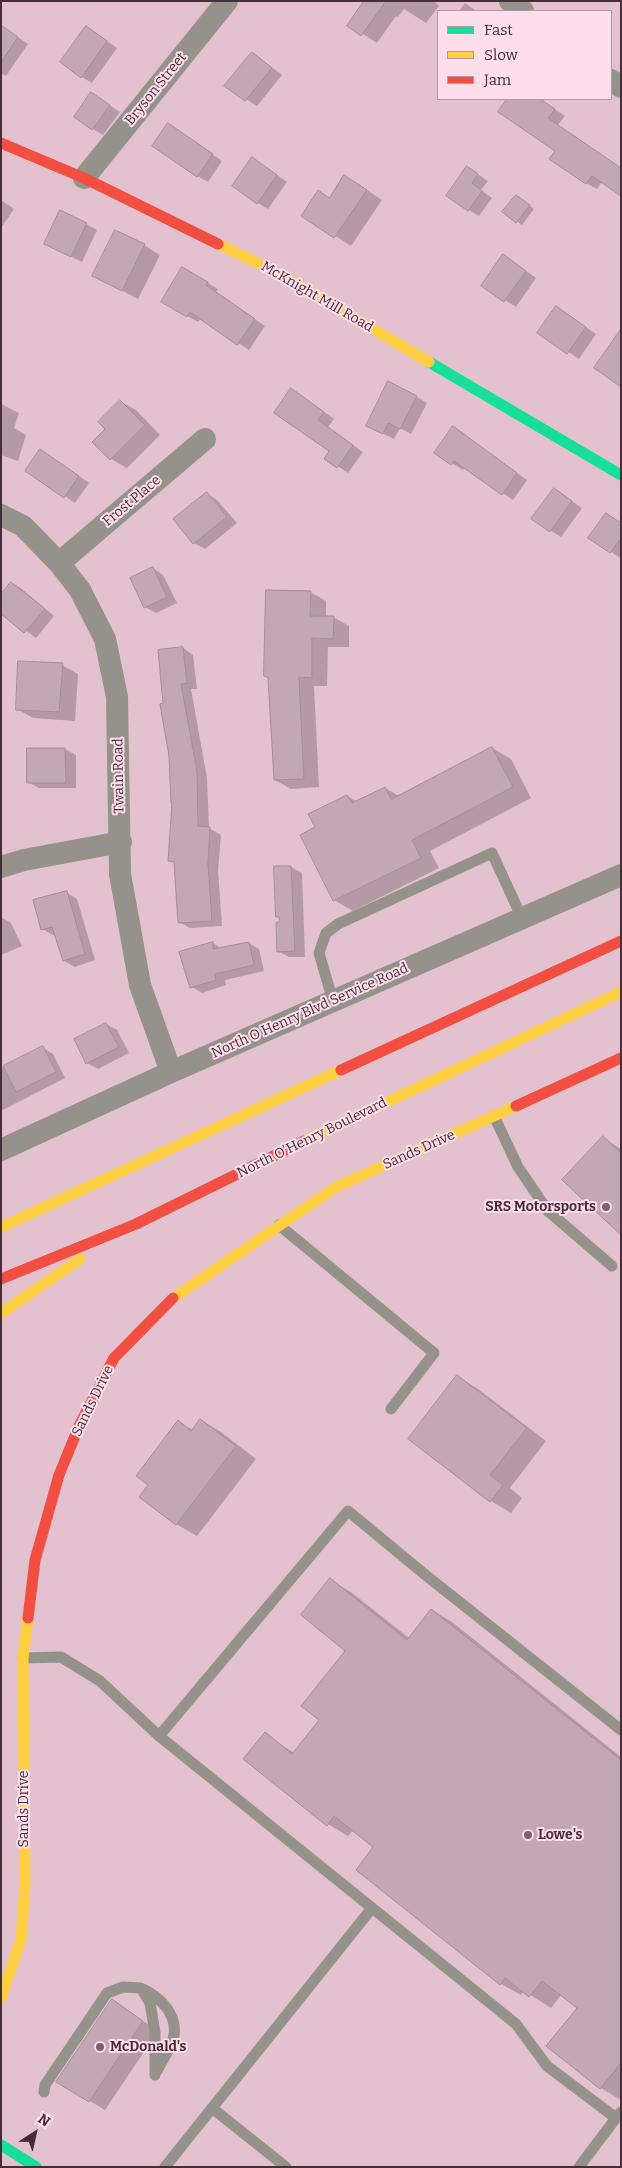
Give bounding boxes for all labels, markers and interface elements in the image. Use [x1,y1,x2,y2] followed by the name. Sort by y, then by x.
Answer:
[437,10,612,100] legend
[484,21,513,39] text: Fast
[484,46,518,64] text: Slow
[122,49,190,129] street label: Bryson Street
[484,71,511,89] text: Jam
[258,258,376,336] street label: McKnight Mill Road
[100,472,164,530] street label: Frost Place
[110,738,128,814] street label: Twain Road
[209,960,411,1062] street label: North O Henry Blvd Service Road
[234,1094,390,1182] street label: North O'Henry Boulevard
[380,1127,458,1173] street label: Sands Drive
[485,1199,596,1215] place label: SRS Motorsports
[600,1201,612,1213] marker: SRS Motorsports
[69,1363,117,1439] street label: Sands Drive
[16,1771,32,1847] street label: Sands Drive
[538,1827,582,1843] place label: Lowe's
[522,1829,534,1841] marker: Lowe's
[110,2039,186,2055] place label: McDonald's
[94,2041,106,2053] marker: McDonald's
[10,2108,60,2158] north arrow
[35,2110,53,2130] text: N

